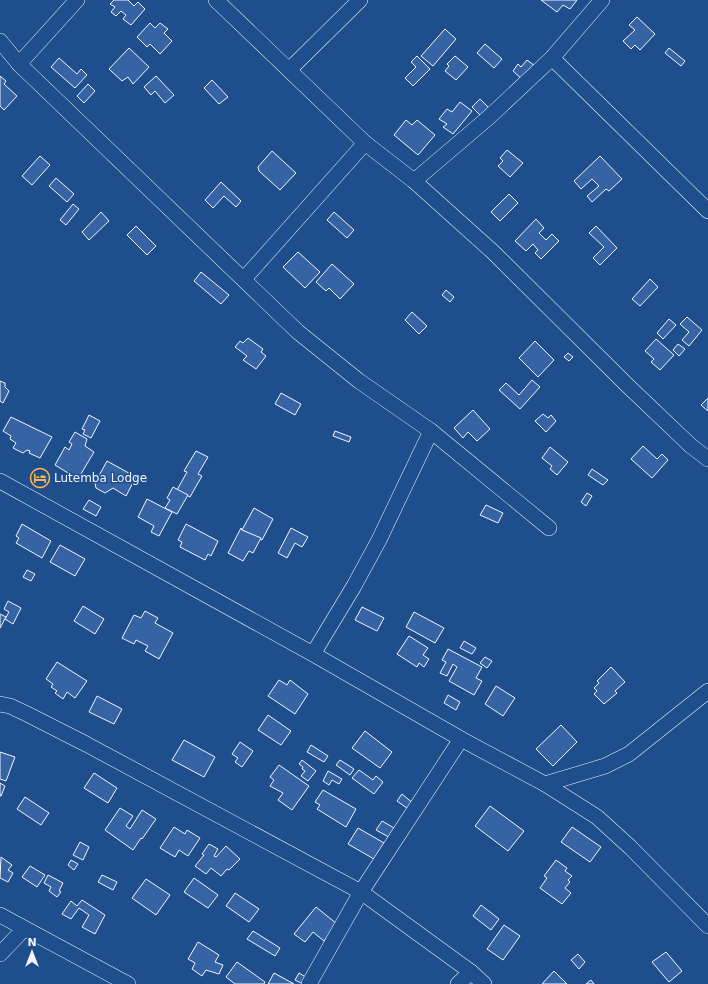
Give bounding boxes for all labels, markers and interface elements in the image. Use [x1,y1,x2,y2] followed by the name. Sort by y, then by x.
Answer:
[29,467,51,489] hotel icon: Lutemba Lodge
[54,471,147,485] place label: Lutemba Lodge
[12,932,52,972] north arrow
[27,936,37,949] text: N

